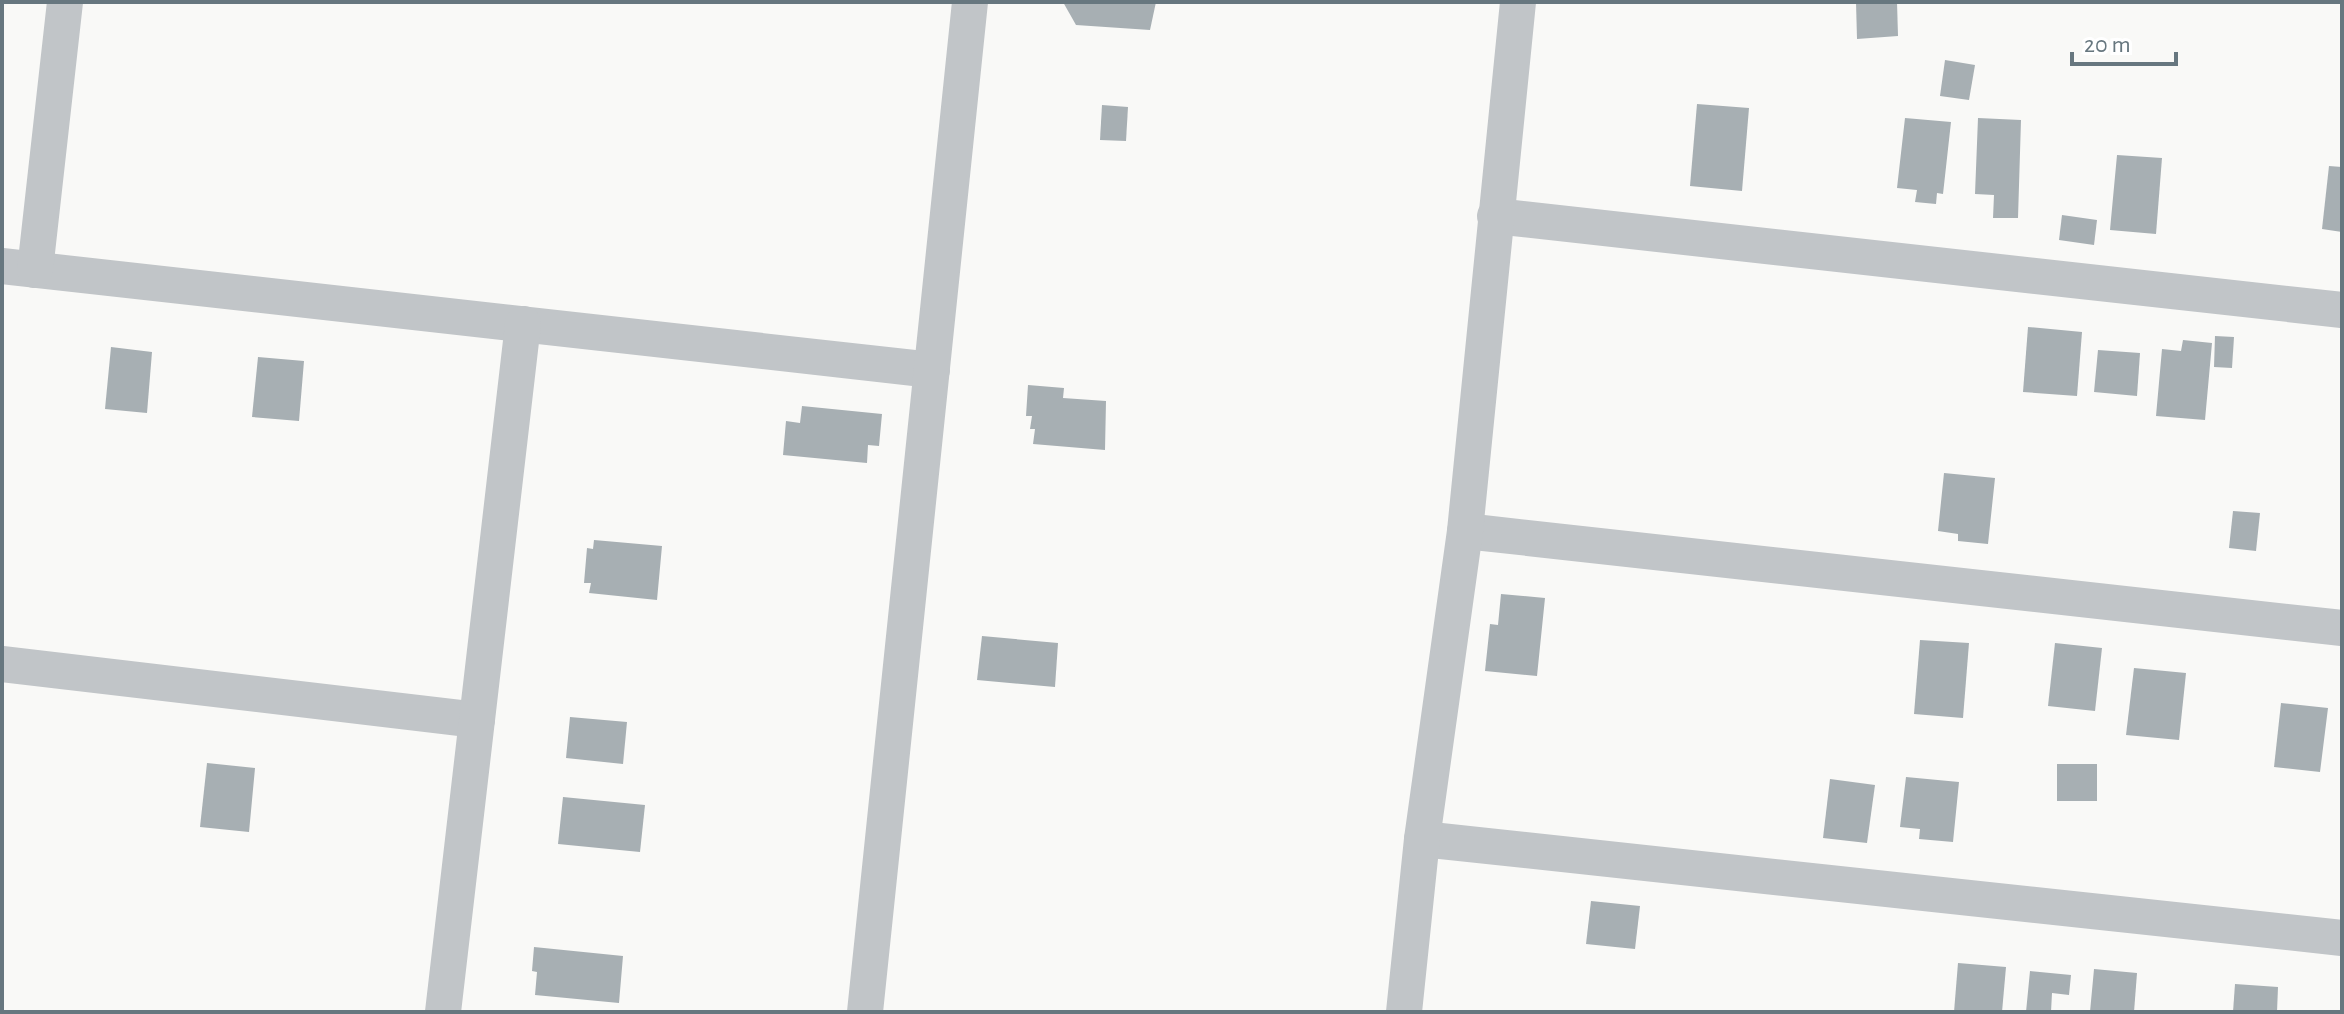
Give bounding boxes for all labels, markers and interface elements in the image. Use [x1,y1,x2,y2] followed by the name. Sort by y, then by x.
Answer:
[2072,16,2176,66] scale bar
[2084,33,2131,57] text: 20 m

